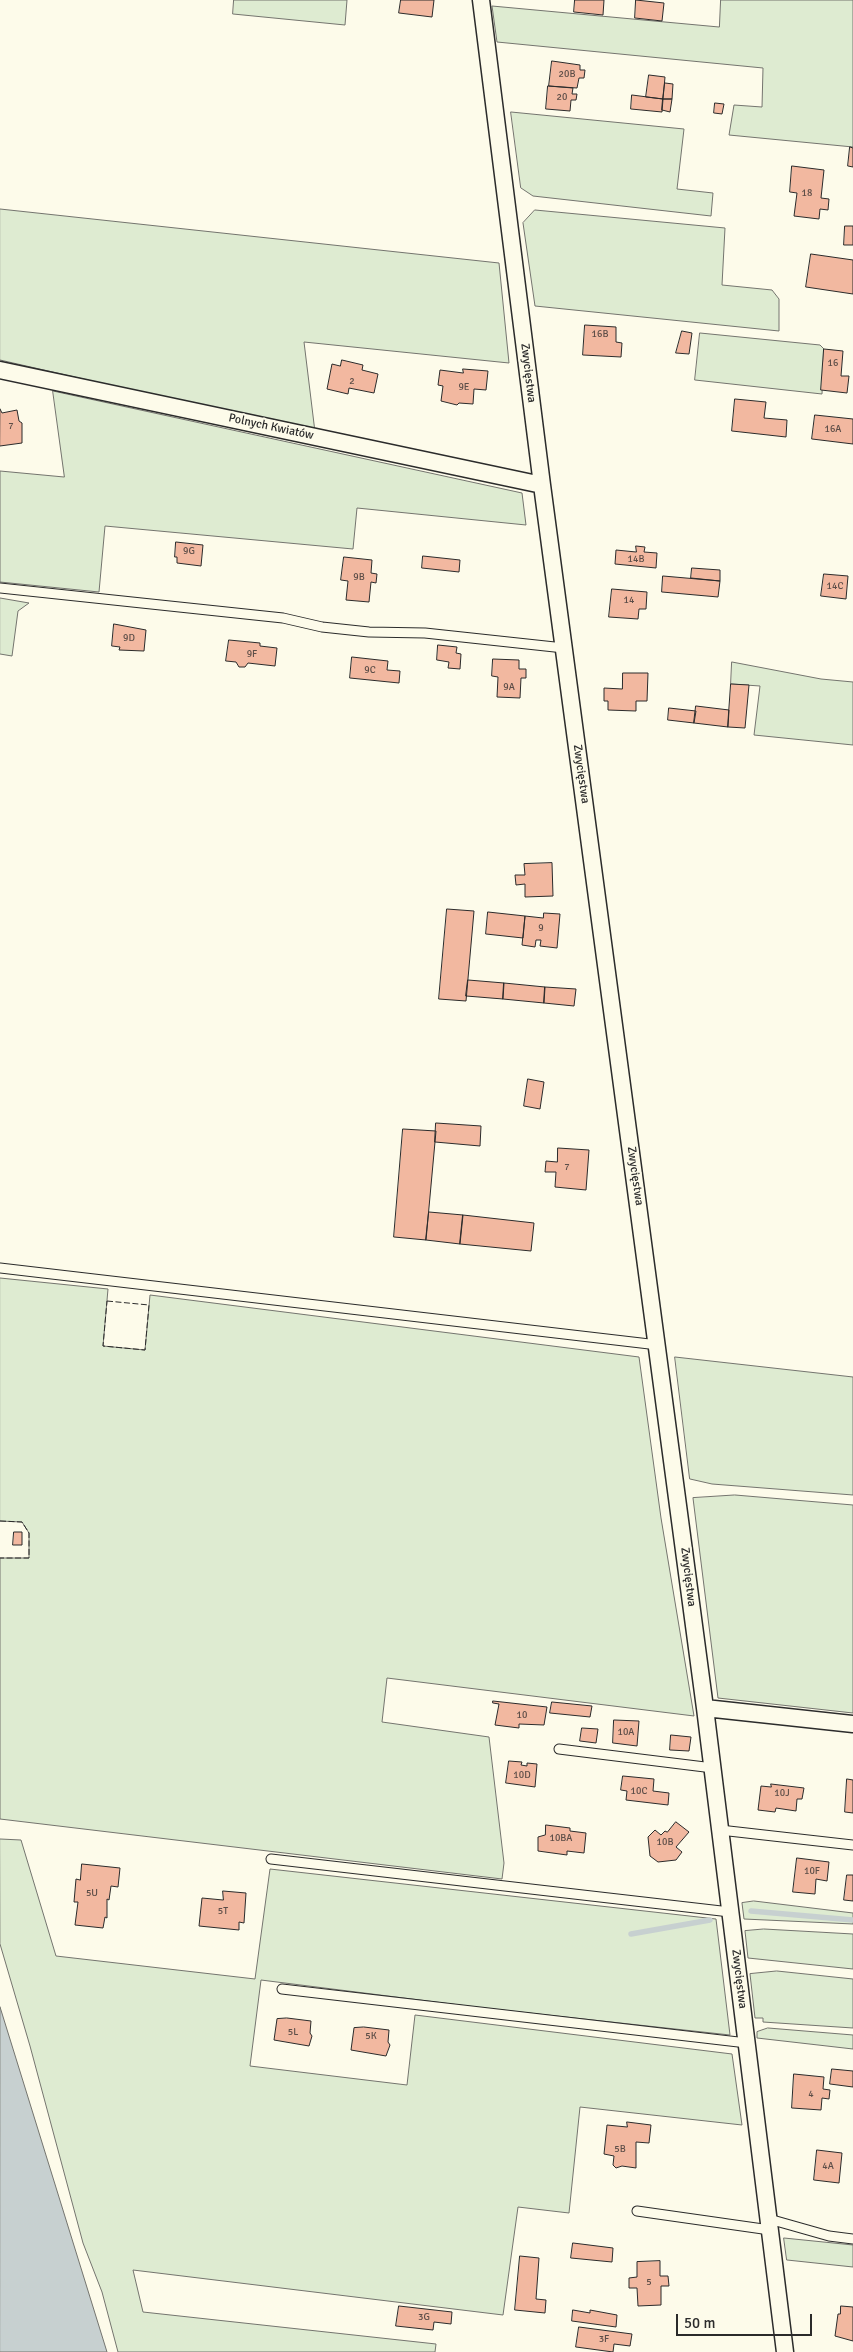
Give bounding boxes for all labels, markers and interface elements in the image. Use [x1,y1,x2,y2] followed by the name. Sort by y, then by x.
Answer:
[559,68,575,80] house number: 20B
[557,91,567,103] house number: 20
[802,187,812,199] house number: 18
[592,328,608,340] house number: 16B
[517,343,539,403] street label: Zwycięstwa
[828,357,838,369] house number: 16
[349,375,355,387] house number: 2
[458,381,470,393] house number: 9E
[227,411,315,443] street label: Polnych Kwiatów
[8,420,14,432] house number: 7
[825,423,841,435] house number: 16A
[183,545,195,557] house number: 9G
[628,553,644,565] house number: 14B
[353,571,365,583] house number: 9B
[827,580,843,592] house number: 14C
[624,594,634,606] house number: 14
[123,632,135,644] house number: 9D
[247,648,257,660] house number: 9F
[364,664,376,676] house number: 9C
[503,681,515,693] house number: 9A
[570,743,592,805] street label: Zwycięstwa
[538,922,544,934] house number: 9
[624,1145,646,1207] street label: Zwycięstwa
[564,1161,570,1173] house number: 7
[677,1547,699,1607] street label: Zwycięstwa
[517,1709,527,1721] house number: 10
[618,1726,634,1738] house number: 10A
[513,1769,531,1781] house number: 10D
[631,1785,647,1797] house number: 10C
[774,1787,790,1799] house number: 10J
[550,1832,572,1844] house number: 10BA
[657,1836,673,1848] house number: 10B
[804,1865,820,1877] house number: 10F
[86,1887,98,1899] house number: 5U
[218,1905,228,1917] house number: 5T
[728,1949,750,2009] street label: Zwycięstwa
[288,2026,298,2038] house number: 5L
[365,2030,377,2042] house number: 5K
[808,2088,814,2100] house number: 4
[614,2143,626,2155] house number: 5B
[822,2160,834,2172] house number: 4A
[646,2276,652,2288] house number: 5
[678,2304,814,2336] scale bar
[418,2311,430,2323] house number: 3G
[684,2314,715,2332] text: 50 m
[599,2333,609,2345] house number: 3F

